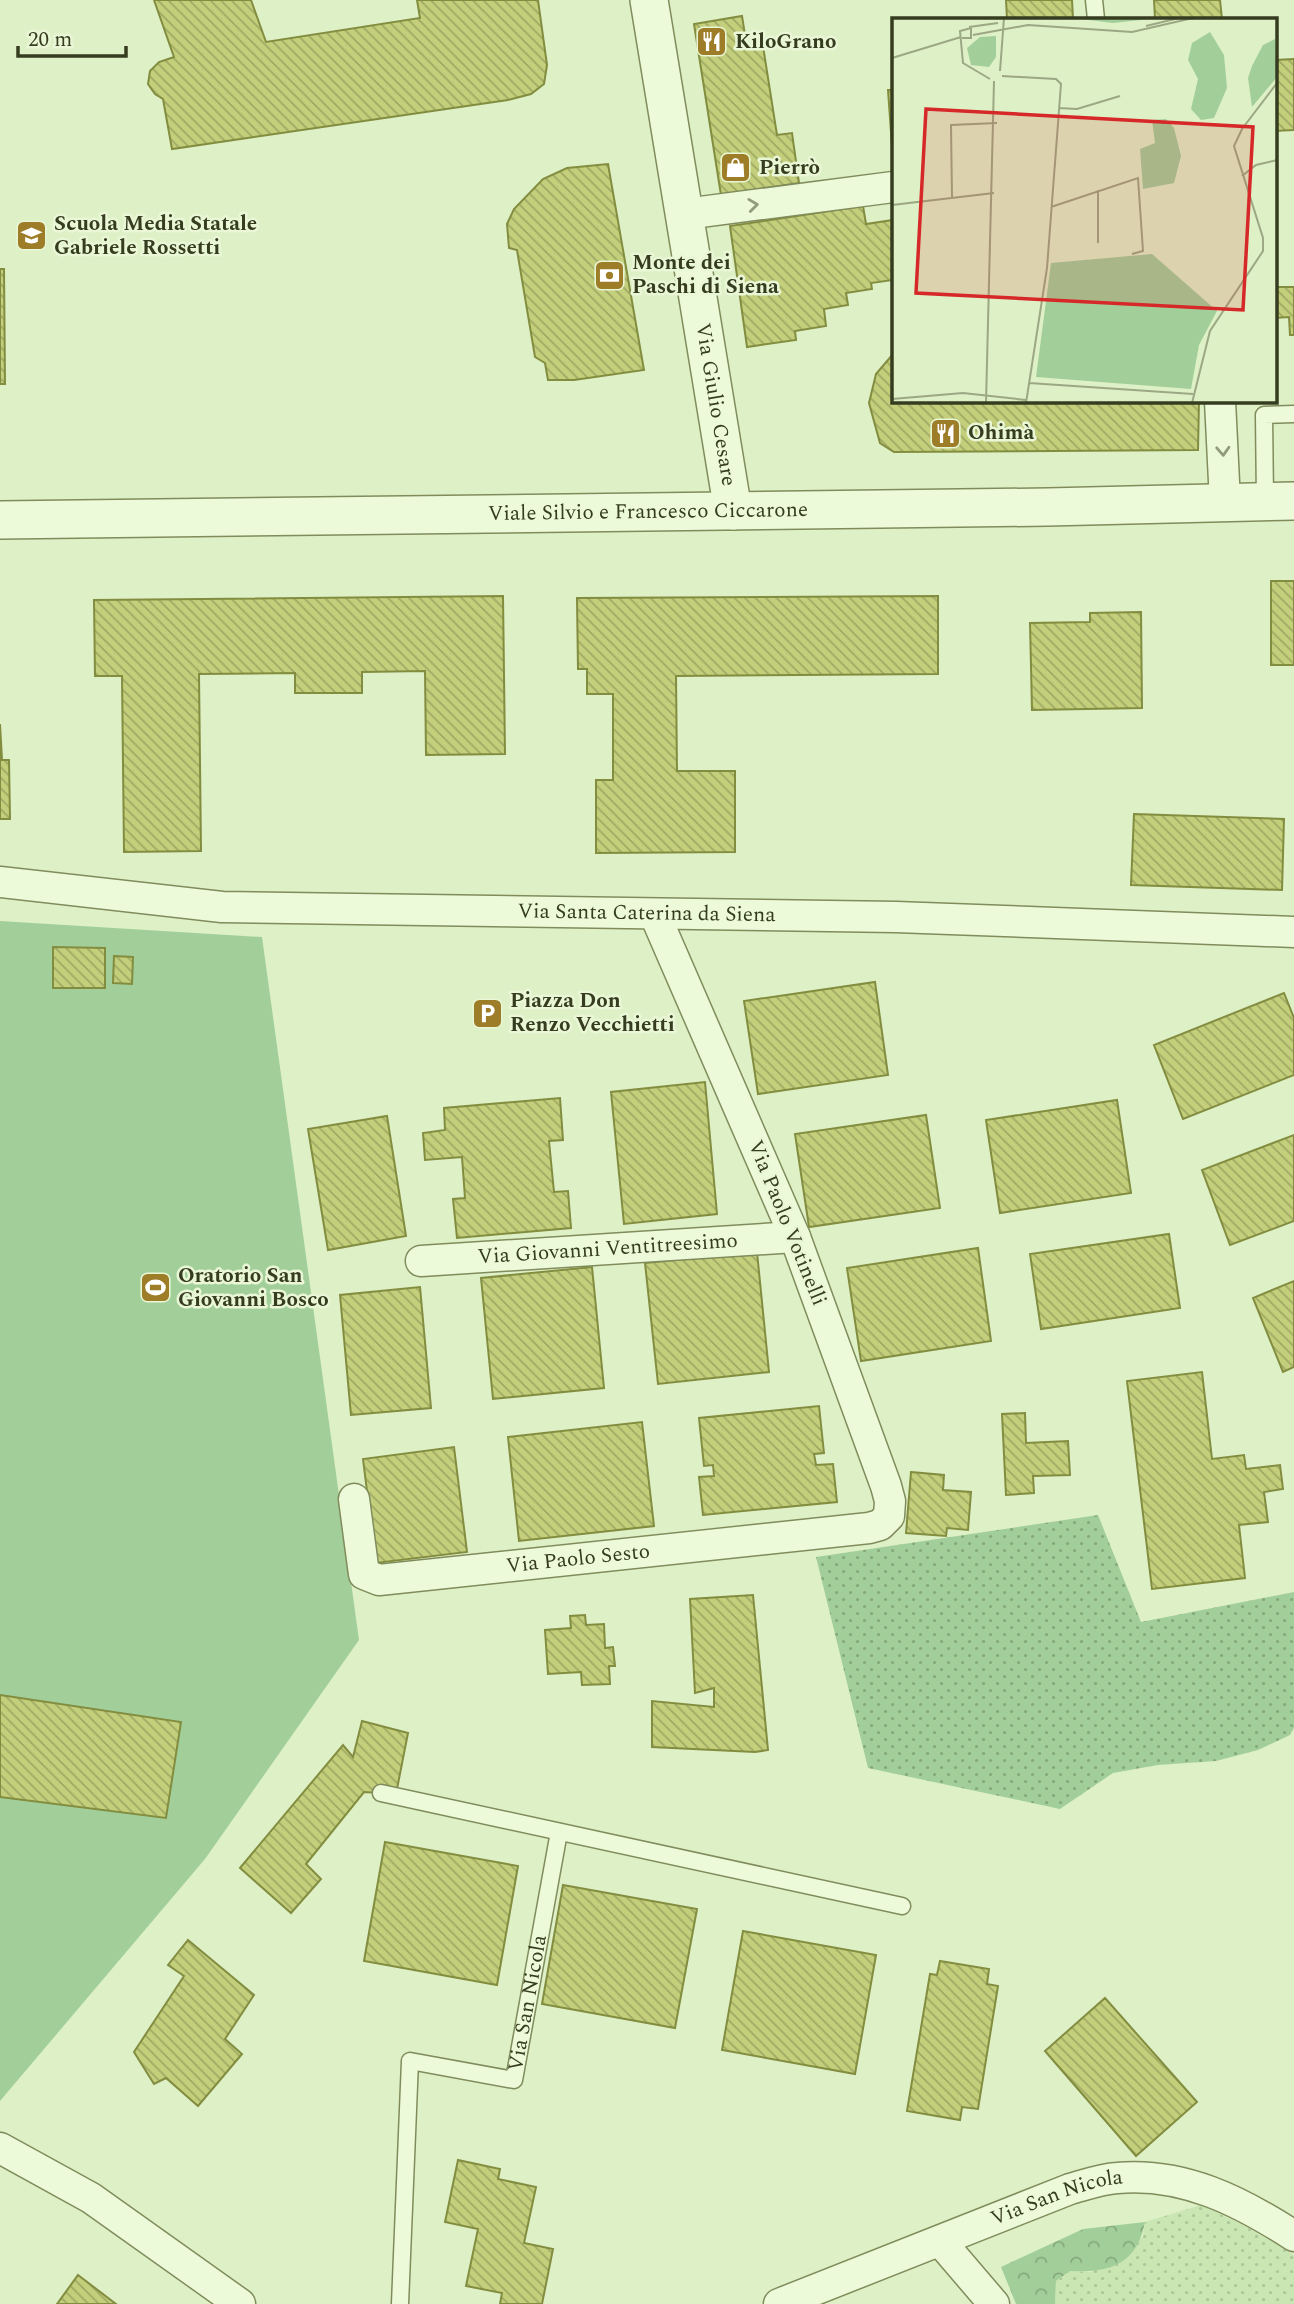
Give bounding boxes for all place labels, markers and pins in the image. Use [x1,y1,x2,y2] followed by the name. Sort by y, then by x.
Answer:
[695,25,729,59] restaurant icon: KiloGrano
[735,26,837,58] place label: KiloGrano
[719,151,753,185] shop icon: Pierrò
[759,152,820,184] place label: Pierrò
[54,208,257,264] place label: Scuola Media Statale Gabriele Rossetti
[14,219,48,253] school or university icon: Scuola Media Statale Gabriele Rossetti
[632,247,779,303] place label: Monte dei Paschi di Siena
[592,258,626,292] bank icon: Monte dei Paschi di Siena
[928,416,962,450] restaurant icon: Ohimà
[968,417,1034,449] place label: Ohimà
[510,985,675,1041] place label: Piazza Don Renzo Vecchietti
[470,996,504,1030] parking icon: Piazza Don Renzo Vecchietti
[178,1260,329,1316] place label: Oratorio San Giovanni Bosco
[138,1271,172,1305] sports icon: Oratorio San Giovanni Bosco

